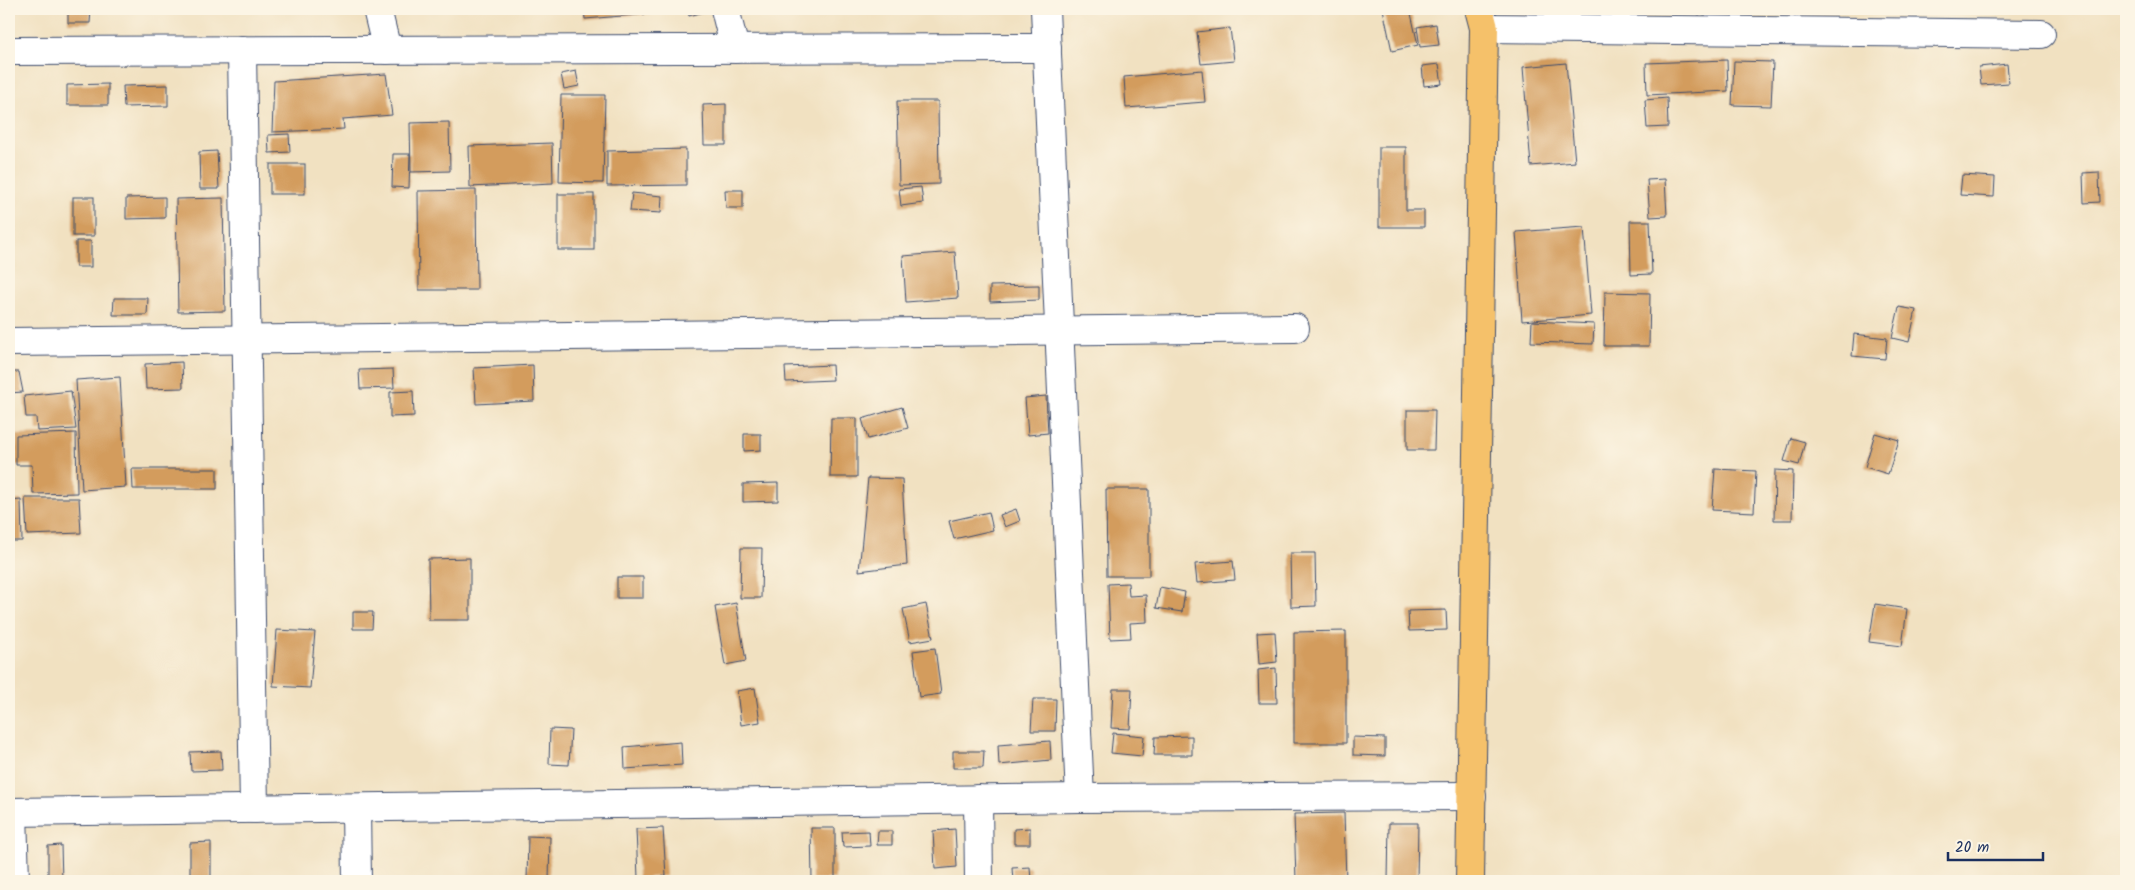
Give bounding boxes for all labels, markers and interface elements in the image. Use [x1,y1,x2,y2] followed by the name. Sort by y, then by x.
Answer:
[1948,830,2042,862] scale bar
[1955,836,1989,860] text: 20 m

